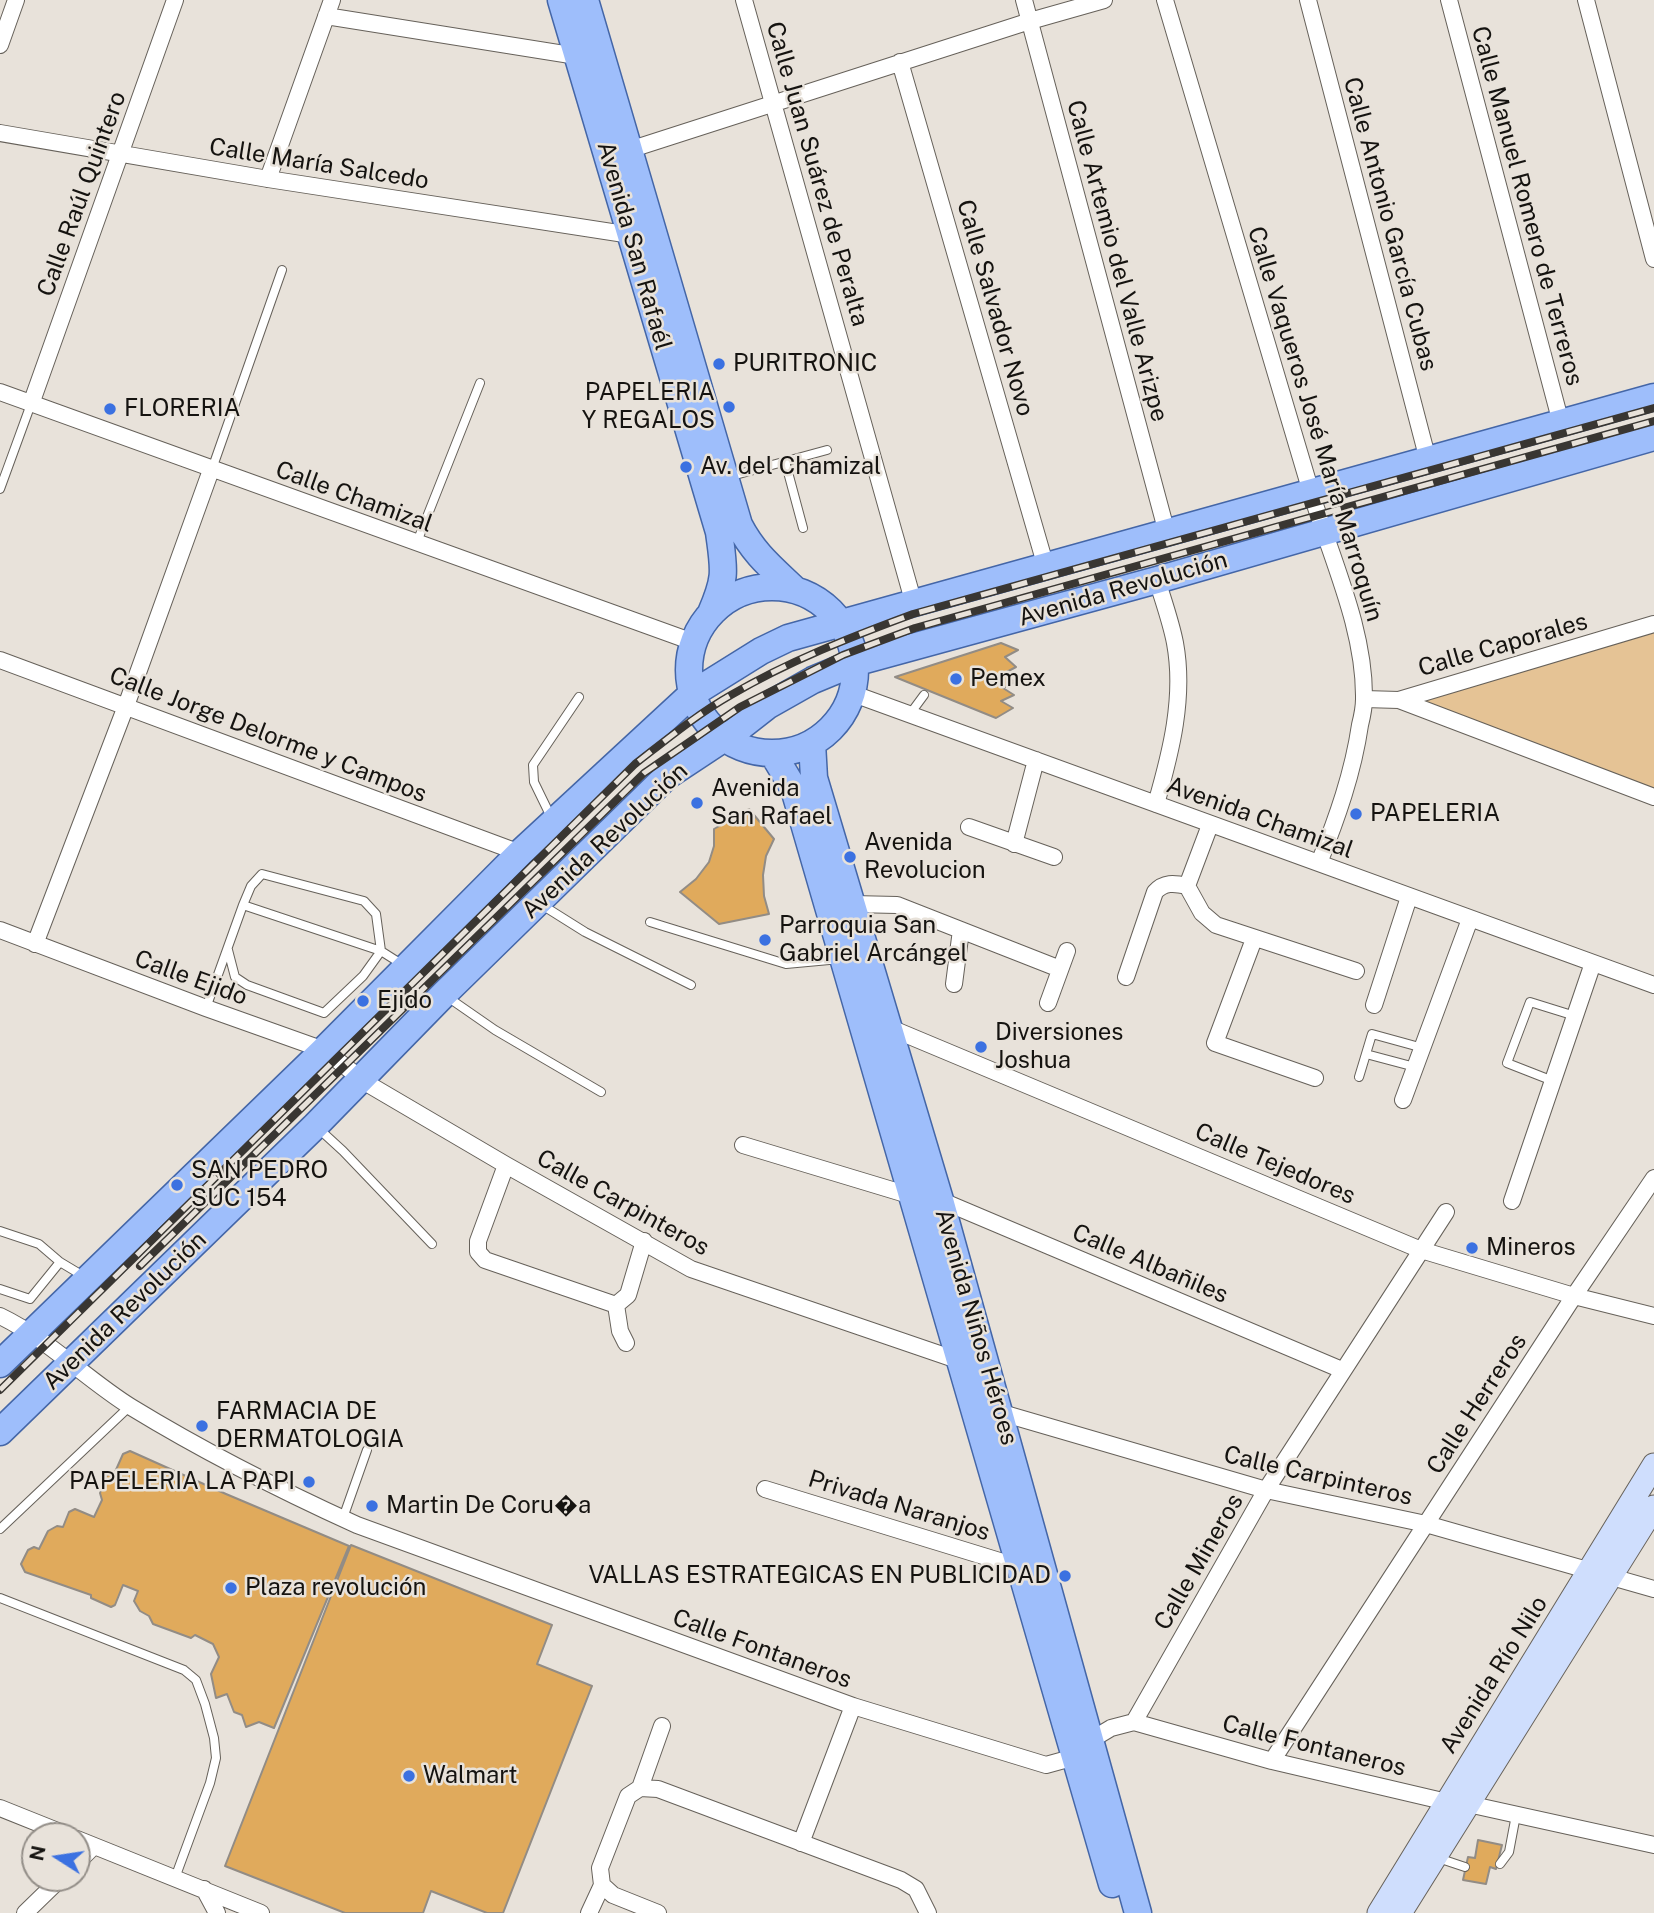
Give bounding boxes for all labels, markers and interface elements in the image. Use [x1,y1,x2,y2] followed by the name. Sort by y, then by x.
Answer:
[760,18,874,330] street label: Calle Juan Suárez de Peralta
[1465,23,1589,389] street label: Calle Manuel Romero de Terreros
[1337,74,1443,374] street label: Calle Antonio García Cubas
[32,88,132,300] street label: Calle Raúl Quintero
[1060,97,1174,425] street label: Calle Artemio del Valle Arizpe
[207,132,431,196] street label: Calle María Salcedo
[590,138,678,354] street label: Avenida San Rafaél
[950,197,1040,419] street label: Calle Salvador Novo
[1241,223,1389,625] street label: Calle Vaqueros José María Marroquín
[733,350,877,378] place label: PURITRONIC
[711,356,727,372] marker: PURITRONIC
[582,379,715,435] place label: PAPELERIA Y REGALOS
[124,395,241,423] place label: FLORERIA
[721,399,737,415] marker: PAPELERIA Y REGALOS
[102,401,118,417] marker: FLORERIA
[700,453,881,481] place label: Av. del Chamizal
[271,455,437,539] street label: Calle Chamizal
[678,459,694,475] marker: Av. del Chamizal
[1015,545,1231,633] street label: Avenida Revolución
[1415,607,1591,683] street label: Calle Caporales
[105,661,431,809] street label: Calle Jorge Delorme y Campos
[970,665,1046,693] place label: Pemex
[948,671,964,687] marker: Pemex
[516,757,694,925] street label: Avenida Revolución
[1163,771,1357,865] street label: Avenida Chamizal
[711,775,833,831] place label: Avenida San Rafael
[689,795,705,811] marker: Avenida San Rafael
[1370,800,1500,828] place label: PAPELERIA
[1348,806,1364,822] marker: PAPELERIA
[864,829,986,885] place label: Avenida Revolucion
[842,849,858,865] marker: Avenida Revolucion
[779,912,968,968] place label: Parroquia San Gabriel Arcángel
[757,932,773,948] marker: Parroquia San Gabriel Arcángel
[131,944,251,1012] street label: Calle Ejido
[377,987,432,1015] place label: Ejido
[355,993,371,1009] marker: Ejido
[995,1019,1124,1075] place label: Diversiones Joshua
[973,1039,989,1055] marker: Diversiones Joshua
[1190,1117,1360,1211] street label: Calle Tejedores
[532,1144,714,1262] street label: Calle Carpinteros
[191,1157,328,1213] place label: SAN PEDRO SUC 154
[169,1177,185,1193] marker: SAN PEDRO SUC 154
[929,1206,1023,1448] street label: Avenida Niños Héroes
[1068,1218,1232,1310] street label: Calle Albañiles
[37,1226,213,1396] street label: Avenida Revolución
[1486,1234,1576,1262] place label: Mineros
[1464,1240,1480,1256] marker: Mineros
[1421,1328,1533,1480] street label: Calle Herreros
[216,1398,404,1454] place label: FARMACIA DE DERMATOLOGIA
[194,1418,210,1434] marker: FARMACIA DE DERMATOLOGIA
[1221,1440,1415,1512] street label: Calle Carpinteros
[805,1465,993,1547] street label: Privada Naranjos
[69,1468,295,1496] place label: PAPELERIA LA PAPI
[301,1474,317,1490] marker: PAPELERIA LA PAPI
[1148,1489,1250,1635] street label: Calle Mineros
[386,1492,591,1520] place label: Martin De Coru�a
[364,1498,380,1514] marker: Martin De Coru�a
[589,1562,1051,1590] place label: VALLAS ESTRATEGICAS EN PUBLICIDAD
[1057,1568,1073,1584] marker: VALLAS ESTRATEGICAS EN PUBLICIDAD
[245,1574,426,1602] place label: Plaza revolución
[223,1580,239,1596] marker: Plaza revolución
[1434,1591,1554,1759] street label: Avenida Río Nilo
[669,1603,855,1695] street label: Calle Fontaneros
[1219,1709,1409,1783] street label: Calle Fontaneros
[423,1762,518,1790] place label: Walmart
[401,1768,417,1784] marker: Walmart
[21,1822,91,1892] north arrow
[25,1844,50,1863] text: N

